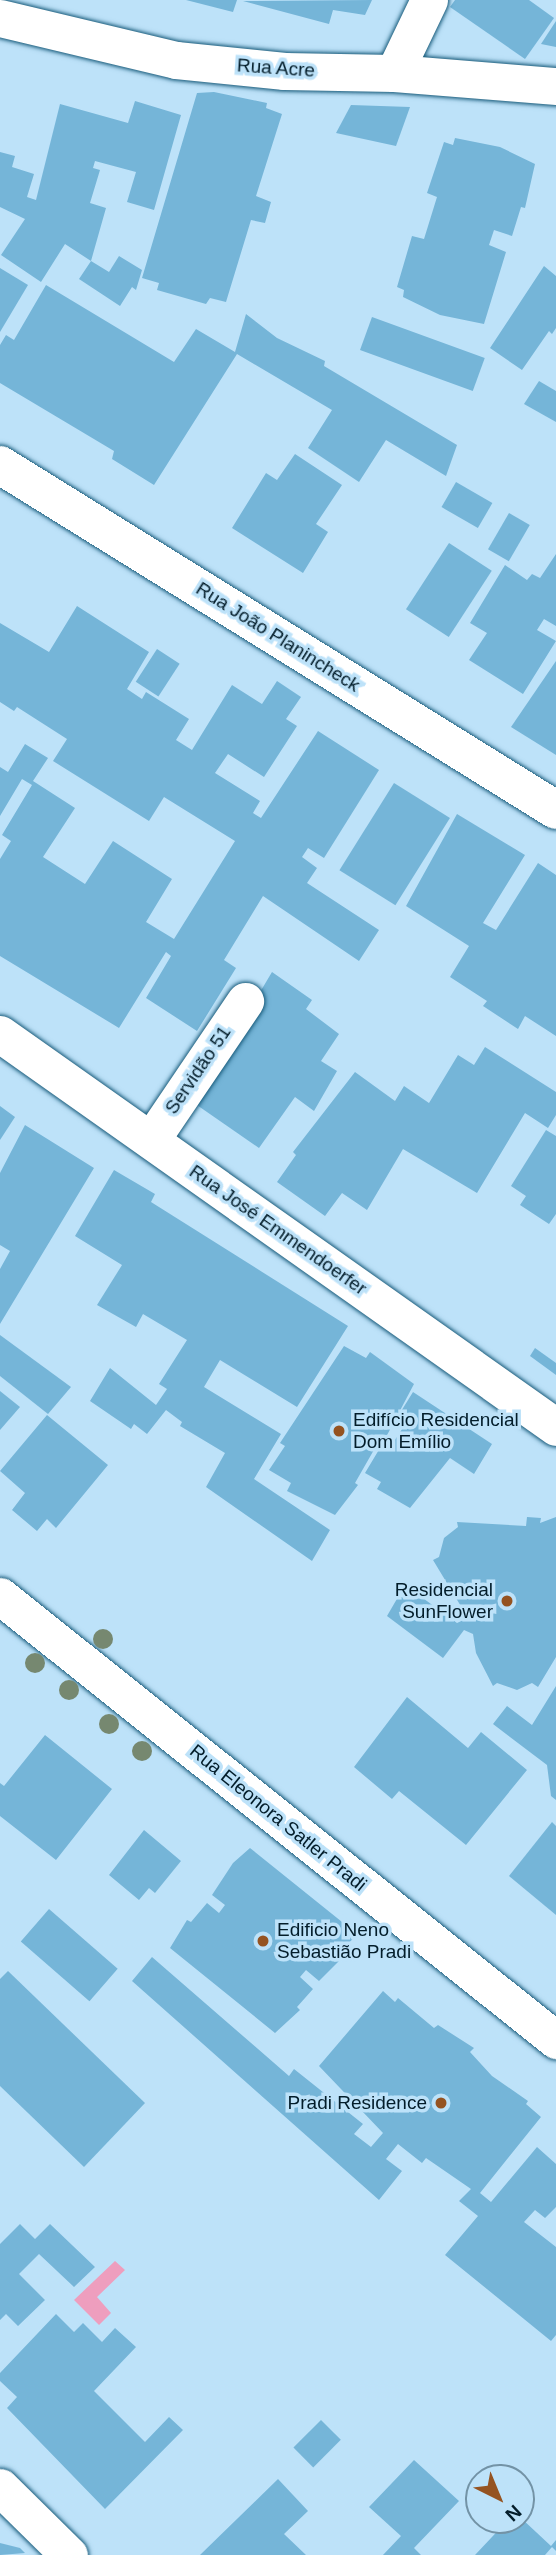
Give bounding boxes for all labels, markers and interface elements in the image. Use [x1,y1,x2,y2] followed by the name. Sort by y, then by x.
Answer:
[236,54,316,82] street label: Rua Acre
[192,577,364,697] street label: Rua João Planincheck
[160,1022,236,1118] street label: Servidão 51
[185,1160,371,1300] street label: Rua José Emmendoerfer
[353,1409,519,1453] place label: Edifício Residencial Dom Emílio
[331,1423,347,1439] marker: Edifício Residencial Dom Emílio
[395,1579,493,1623] place label: Residencial SunFlower
[499,1593,515,1609] marker: Residencial SunFlower
[185,1740,371,1896] street label: Rua Eleonora Satler Pradi
[277,1919,411,1963] place label: Edificio Neno Sebastião Pradi
[255,1933,271,1949] marker: Edificio Neno Sebastião Pradi
[288,2092,427,2114] place label: Pradi Residence
[433,2095,449,2111] marker: Pradi Residence
[465,2464,535,2534] north arrow
[501,2501,525,2526] text: N

